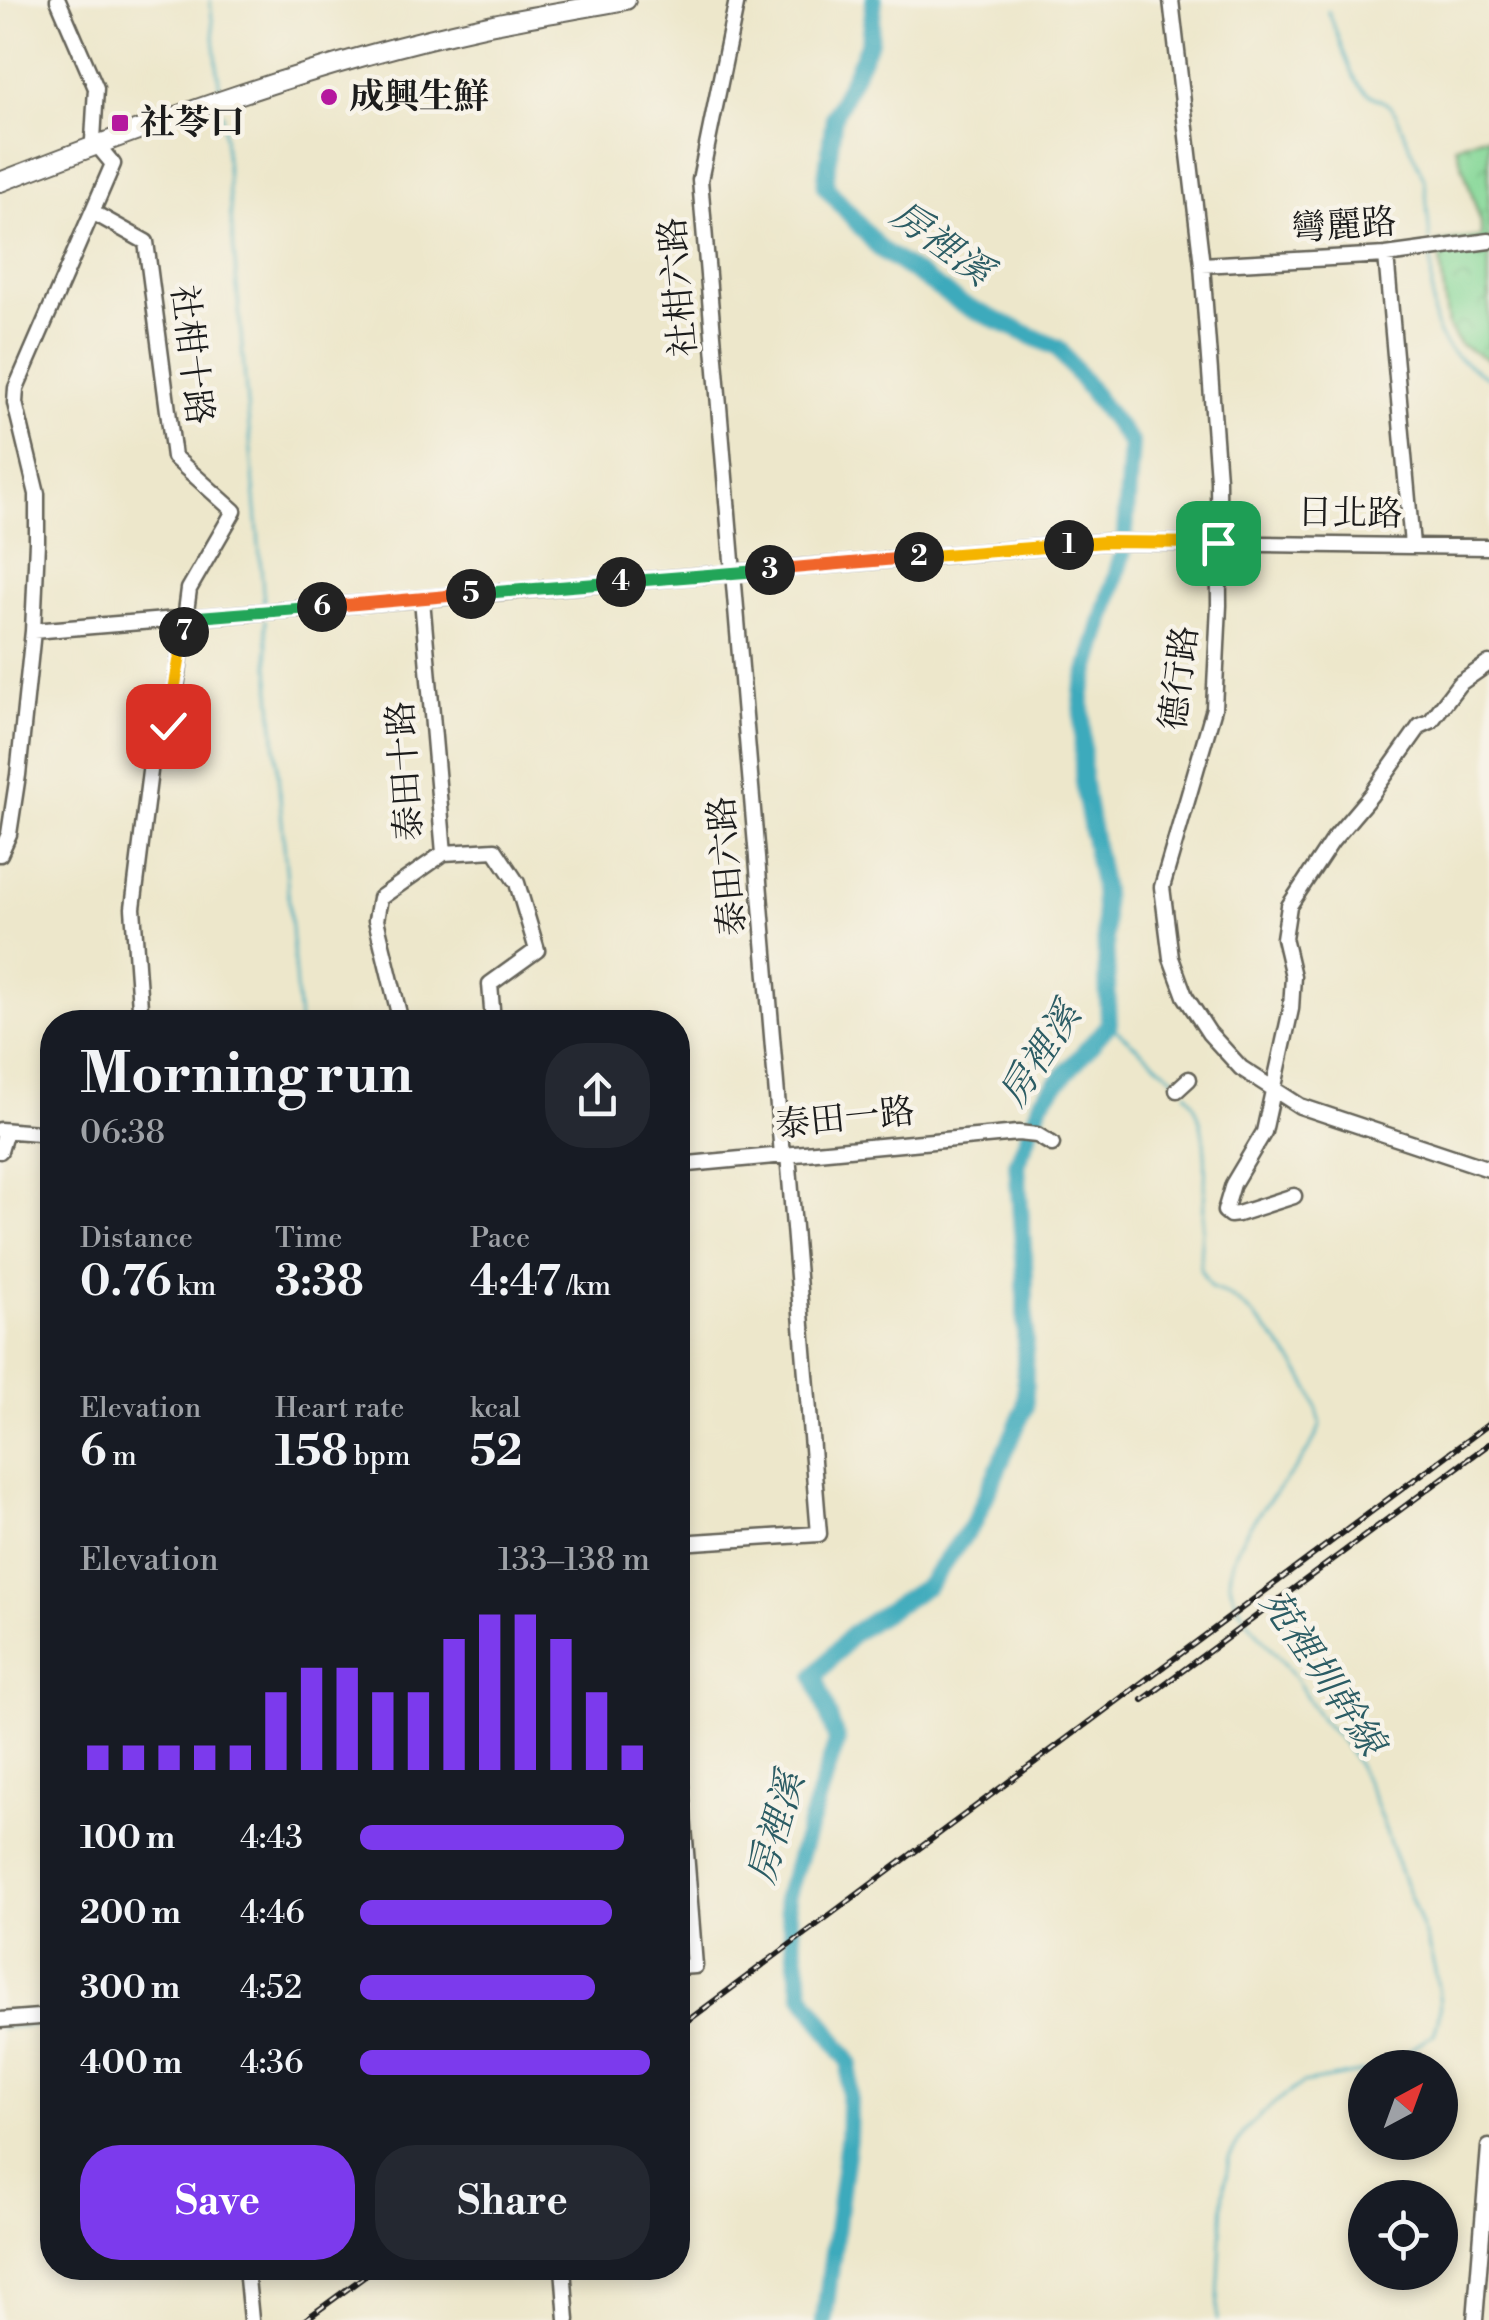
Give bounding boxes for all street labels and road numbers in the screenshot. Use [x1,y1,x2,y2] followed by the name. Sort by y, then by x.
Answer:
[1290,201,1398,251] street label: 彎麗路
[651,215,707,359] street label: 社柑六路
[161,283,221,427] street label: 社柑十路
[1297,492,1403,536] street label: 日北路
[1152,623,1208,733] street label: 德行路
[380,700,432,842] street label: 泰田十路
[700,794,756,938] street label: 泰田六路
[773,1090,917,1148] street label: 泰田一路

